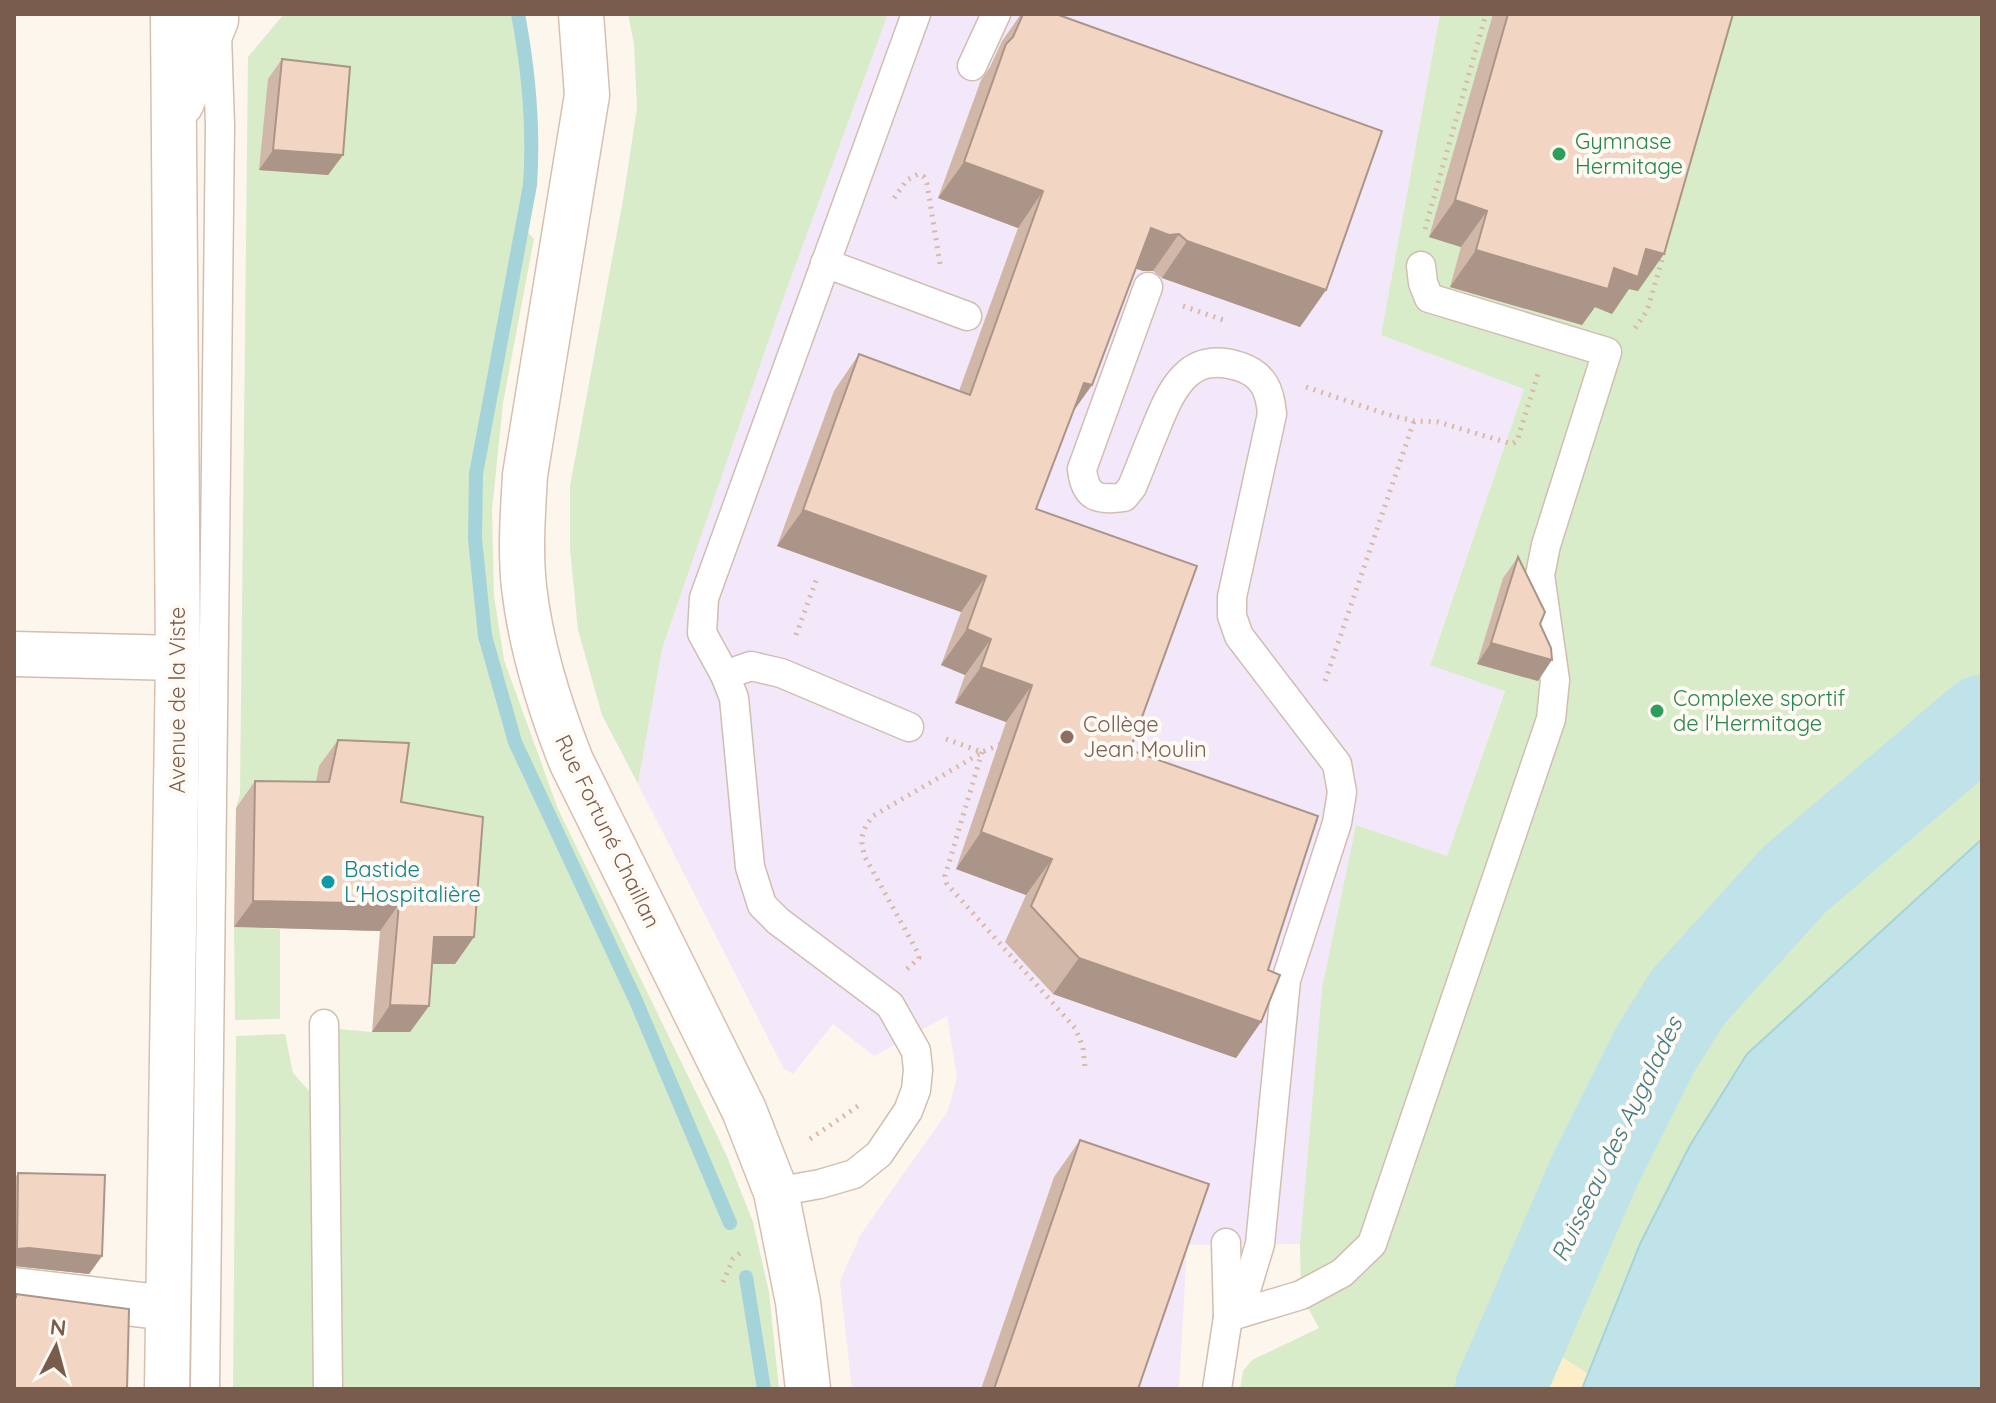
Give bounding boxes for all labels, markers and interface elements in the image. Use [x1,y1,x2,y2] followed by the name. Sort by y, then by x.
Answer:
[1575,127,1683,180] place label: Gymnase Hermitage
[1550,145,1568,163] marker: Gymnase Hermitage
[163,607,191,793] street label: Avenue de la Viste
[1673,684,1846,737] place label: Complexe sportif de l'Hermitage
[1648,702,1666,720] marker: Complexe sportif de l'Hermitage
[1083,710,1207,763] place label: Collège Jean Moulin
[1058,728,1076,746] marker: Collège Jean Moulin
[549,730,667,932] street label: Rue Fortuné Chaillan
[344,855,481,908] place label: Bastide L'Hospitalière
[319,873,337,891] marker: Bastide L'Hospitalière
[1544,1010,1689,1266] water label: Ruisseau des Aygalades
[16,1307,96,1387] north arrow
[49,1312,68,1342] text: N

